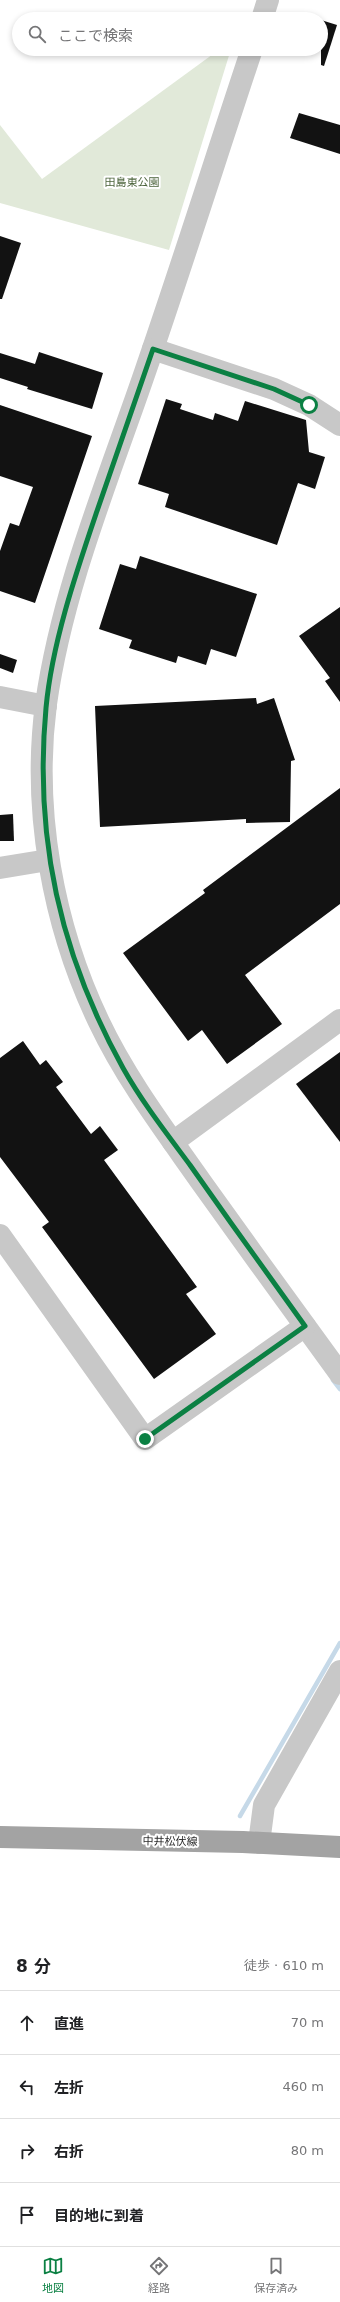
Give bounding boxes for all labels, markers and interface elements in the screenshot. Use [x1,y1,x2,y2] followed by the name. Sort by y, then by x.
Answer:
[12,12,328,56] search box
[26,23,48,45] icon: search
[58,27,133,45] text: ここで検索
[105,176,160,189] park label: 田島東公園
[300,396,318,414] route start
[136,1430,154,1448] route end
[142,1835,198,1848] street label: 中井松伏線
[16,1956,51,1976] text: 8 分
[244,1958,324,1973] text: 徒歩 · 610 m
[16,2012,38,2034] icon: ahead
[54,2015,84,2033] text: 直進
[291,2015,324,2030] text: 70 m
[16,2076,38,2098] icon: left
[54,2079,84,2097] text: 左折
[282,2079,324,2094] text: 460 m
[16,2140,38,2162] icon: right
[54,2143,84,2161] text: 右折
[291,2143,324,2158] text: 80 m
[16,2204,38,2226] icon: arrive
[54,2207,144,2225] text: 目的地に到着
[42,2255,64,2295] tab: 地図
[148,2255,170,2295] tab: 経路
[254,2255,298,2295] tab: 保存済み

